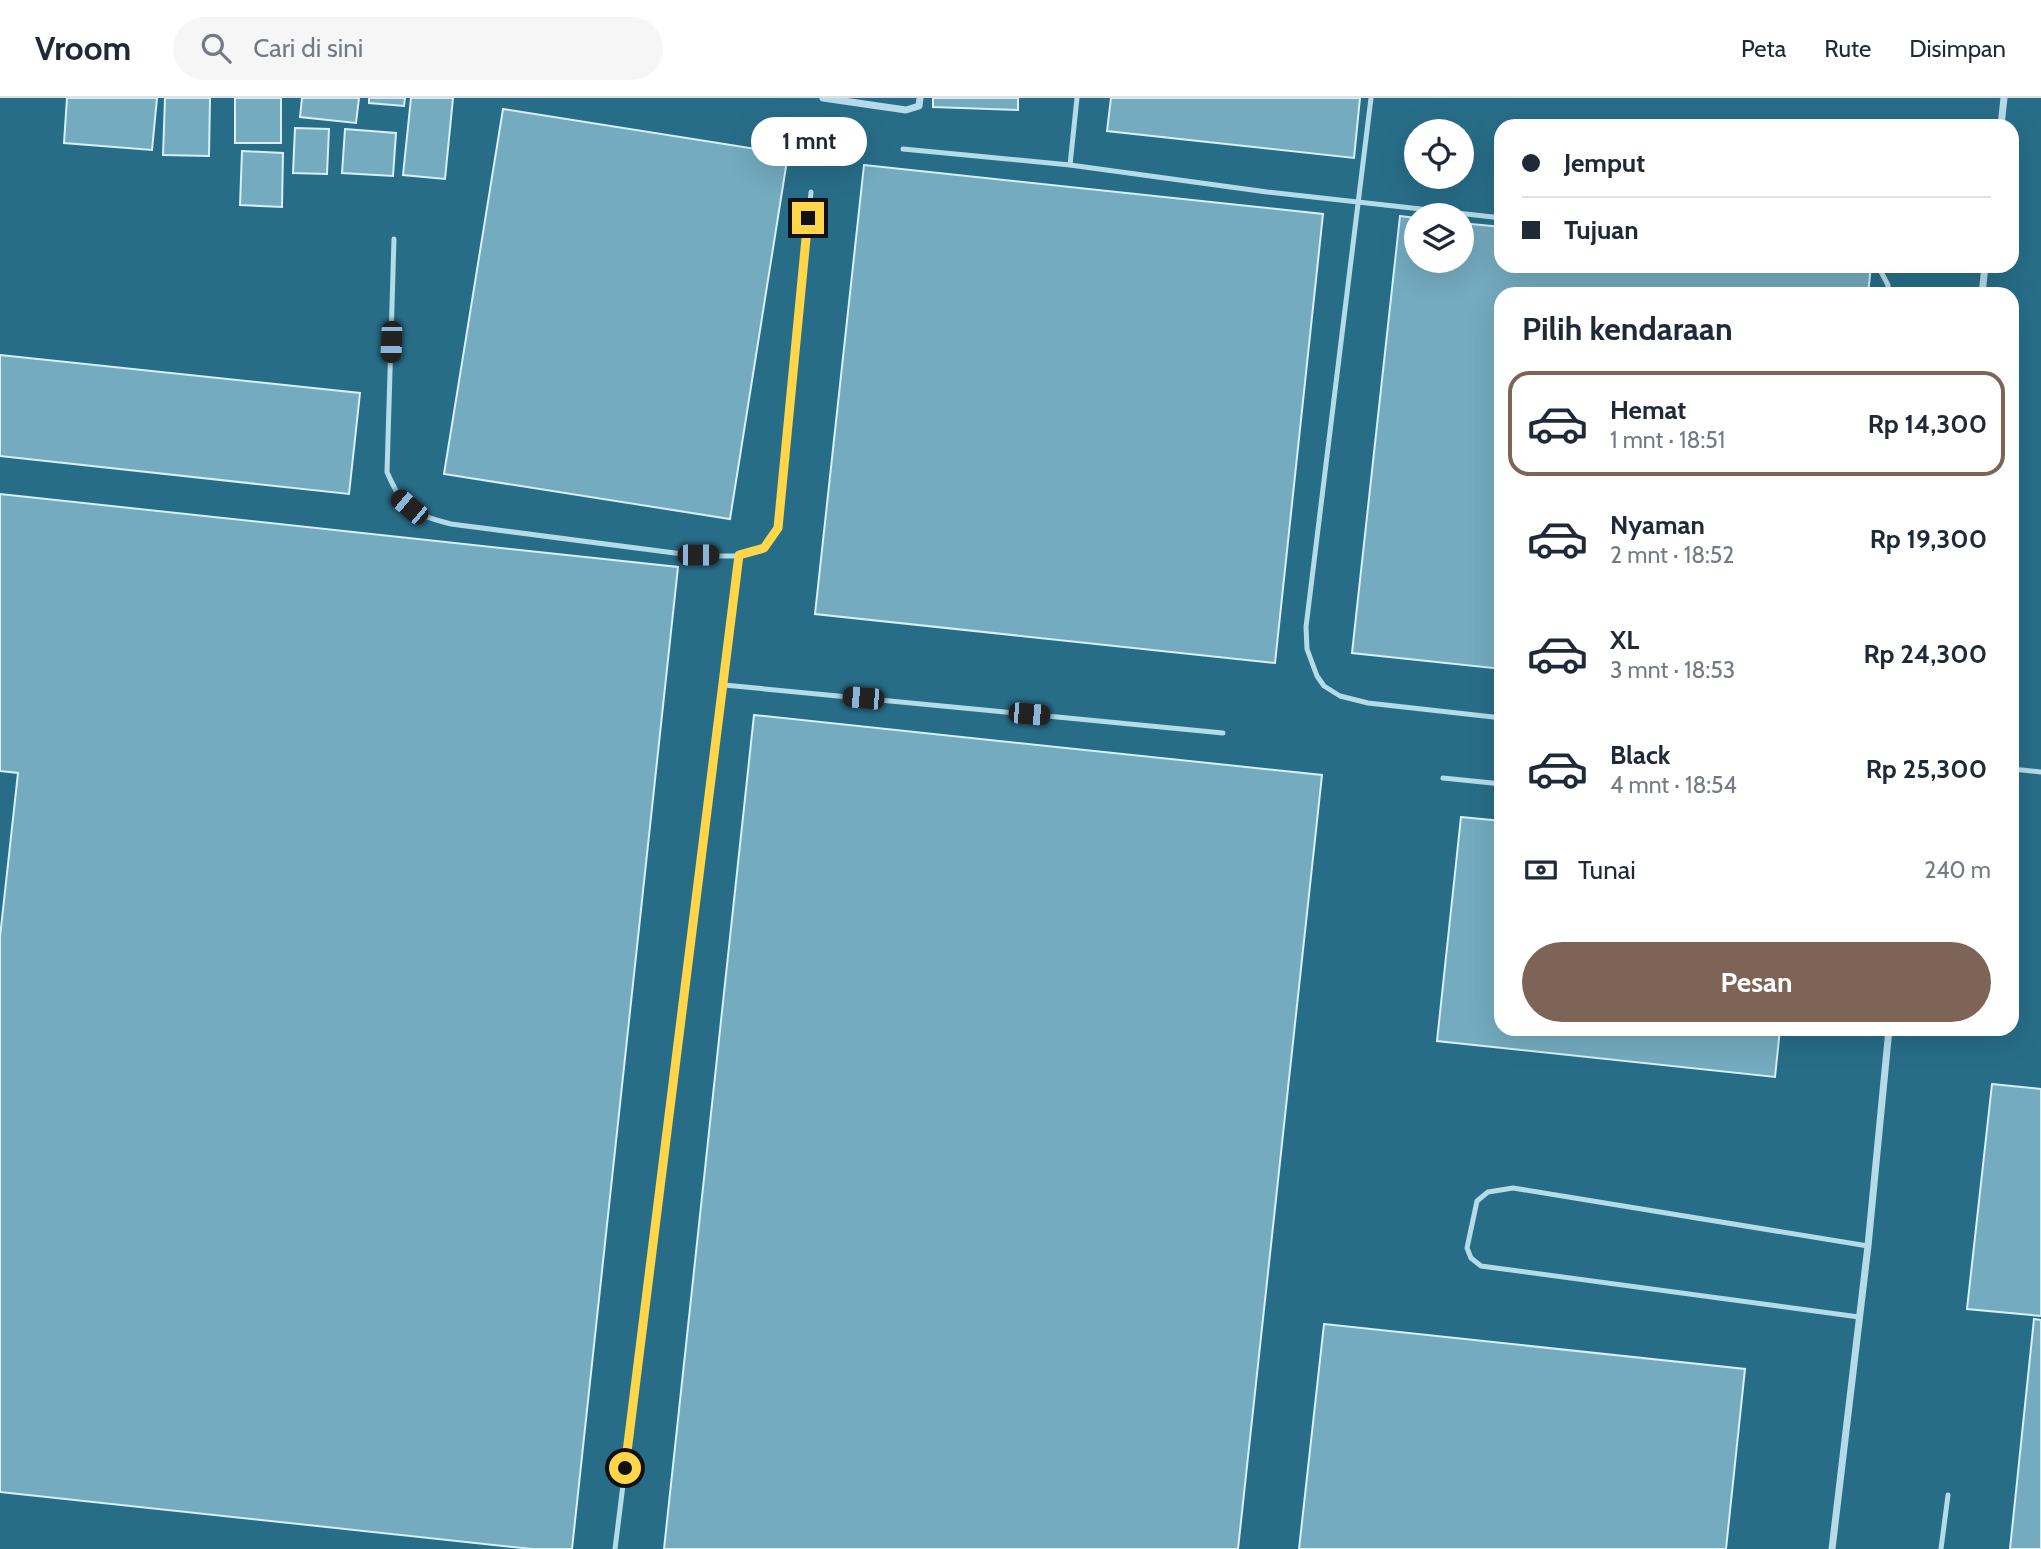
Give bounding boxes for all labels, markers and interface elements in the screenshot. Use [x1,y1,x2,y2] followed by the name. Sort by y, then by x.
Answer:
[173,17,663,80] search box
[35,28,131,68] text: Vroom
[197,29,235,67] icon: search
[253,32,363,64] text: Cari di sini
[1741,34,1786,63] text: Peta
[1824,34,1871,63] text: Rute
[1909,34,2006,63] text: Disimpan
[750,116,866,166] callout: 1 mnt
[1404,119,1474,273] map controls
[1404,119,1474,189] button: locate
[782,127,836,155] text: 1 mnt
[1564,147,1645,179] text: Jemput
[792,202,824,234] route end
[1404,203,1474,273] button: layers
[1564,214,1639,246] text: Tujuan
[1522,309,1733,348] text: Pilih kendaraan
[380,321,403,363] car
[1526,392,1589,455] icon: car
[1610,394,1686,426] text: Hemat
[1868,408,1987,440] text: Rp 14,300
[1610,426,1725,454] text: 1 mnt · 18:51
[387,485,432,529] car
[1526,507,1589,570] icon: car
[1610,509,1705,541] text: Nyaman
[1870,523,1987,555] text: Rp 19,300
[1610,541,1734,569] text: 2 mnt · 18:52
[678,545,720,566] car
[1526,622,1589,685] icon: car
[1610,624,1639,656] text: XL
[1864,638,1987,670] text: Rp 24,300
[1610,656,1735,684] text: 3 mnt · 18:53
[842,686,885,710] car
[1008,702,1051,726] car
[1526,737,1589,800] icon: car
[1610,739,1670,771] text: Black
[1866,753,1987,785] text: Rp 25,300
[1610,771,1737,799] text: 4 mnt · 18:54
[1522,851,1560,889] icon: cash
[1578,854,1636,886] text: Tunai
[1924,856,1991,884] text: 240 m
[1522,942,1991,1022] button: Pesan
[609,1452,641,1484] route start

